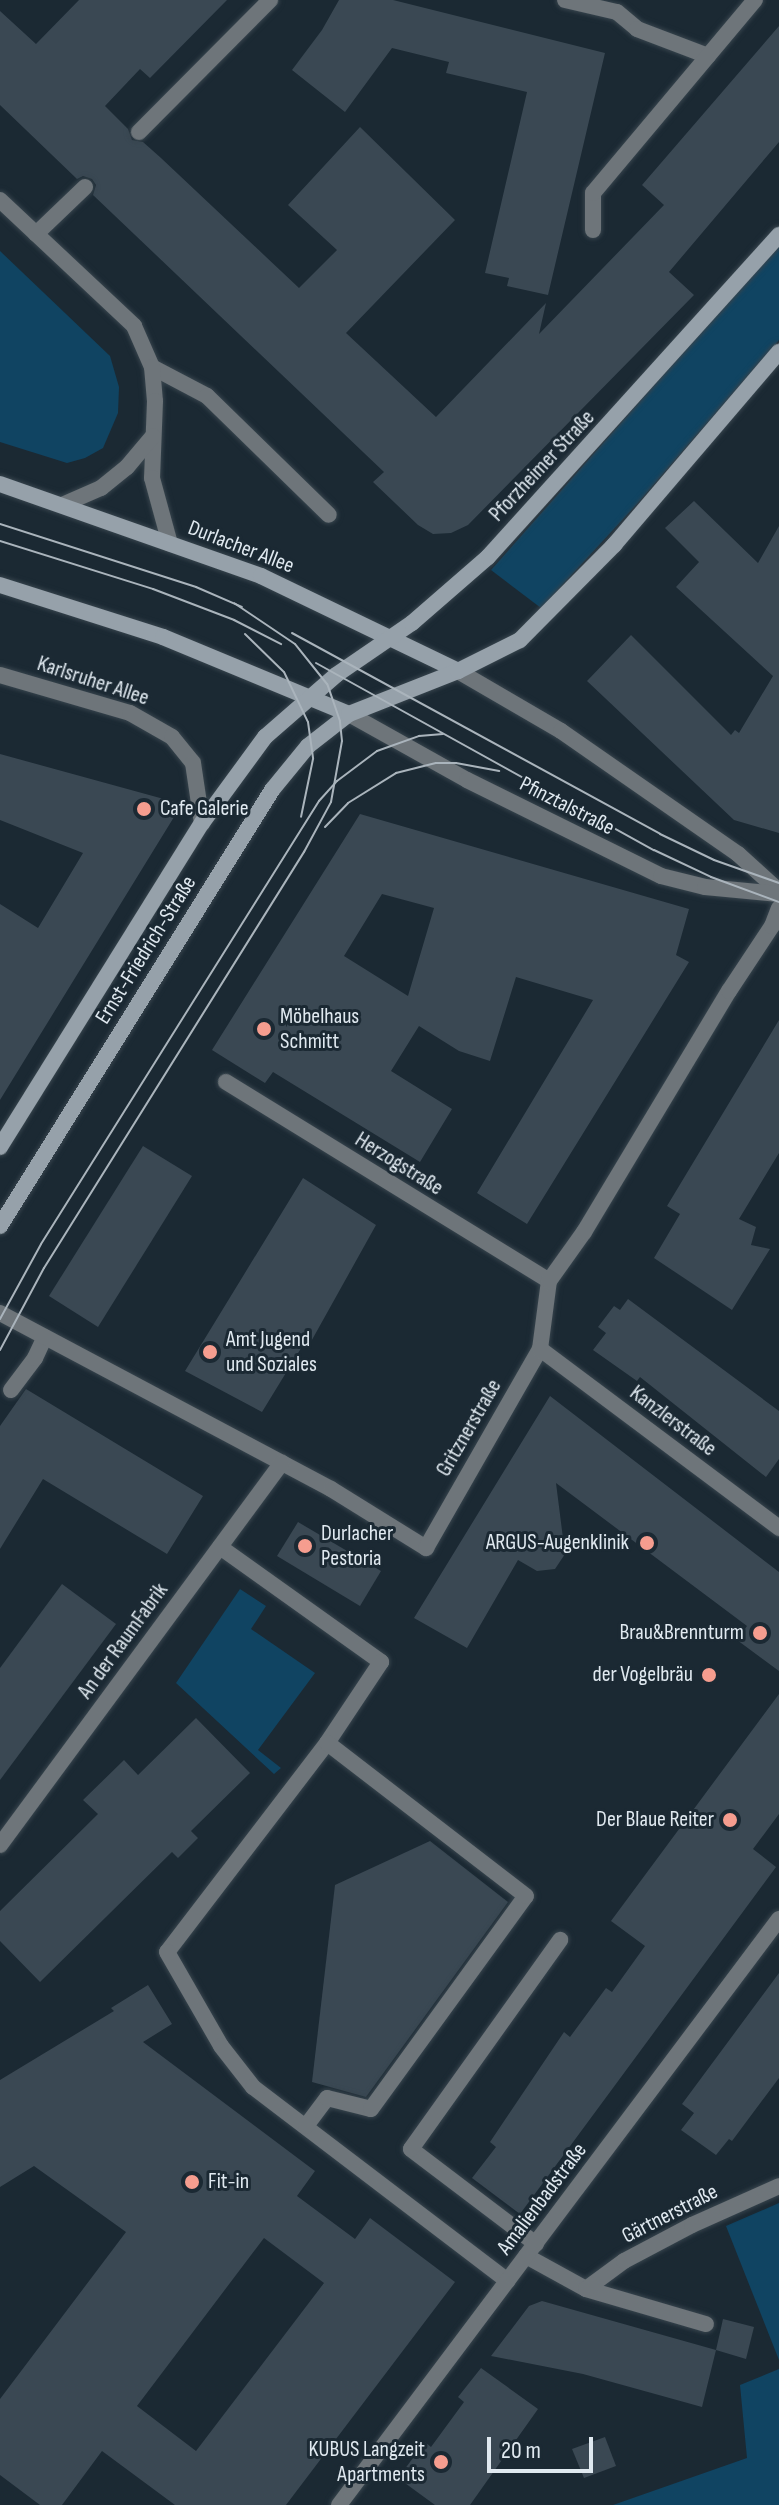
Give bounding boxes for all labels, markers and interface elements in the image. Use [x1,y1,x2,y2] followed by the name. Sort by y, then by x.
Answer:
[484,405,600,527] street label: Pforzheimer Straße
[184,515,298,579] street label: Durlacher Allee
[34,651,152,711] street label: Karlsruher Allee
[515,771,619,841] street label: Pfinztalstraße
[160,796,249,822] place label: Cafe Galerie
[135,800,153,818] marker: Cafe Galerie
[90,871,202,1029] street label: Ernst-Friedrich-Straße
[280,1003,359,1054] place label: Möbelhaus Schmitt
[255,1020,273,1038] marker: Möbelhaus Schmitt
[350,1127,448,1201] street label: Herzogstraße
[226,1326,317,1378] place label: Amt Jugend und Soziales
[201,1343,219,1361] marker: Amt Jugend und Soziales
[431,1375,507,1481] street label: Gritznerstraße
[624,1380,722,1462] street label: Kanzlerstraße
[321,1520,393,1572] place label: Durlacher Pestoria
[486,1530,629,1556] place label: ARGUS-Augenklinik
[636,1532,658,1554] marker: ARGUS-Augenklinik
[296,1537,314,1555] marker: Durlacher Pestoria
[72,1578,174,1704] street label: An der RaumFabrik
[620,1620,744,1646] place label: Brau&Brennturm
[751,1624,769,1642] marker: Brau&Brennturm
[593,1662,693,1688] place label: der Vogelbräu
[700,1666,718,1684] marker: der Vogelbräu
[596,1807,714,1833] place label: Der Blaue Reiter
[721,1811,739,1829] marker: Der Blaue Reiter
[491,2138,593,2260] street label: Amalienbadstraße
[208,2169,249,2195] place label: Fit-in
[183,2173,201,2191] marker: Fit-in
[618,2179,722,2249] street label: Gärtnerstraße
[491,2421,597,2471] scale bar
[309,2436,425,2488] place label: KUBUS Langzeit Apartments
[501,2436,541,2465] text: 20 m
[432,2453,450,2471] marker: KUBUS Langzeit Apartments

